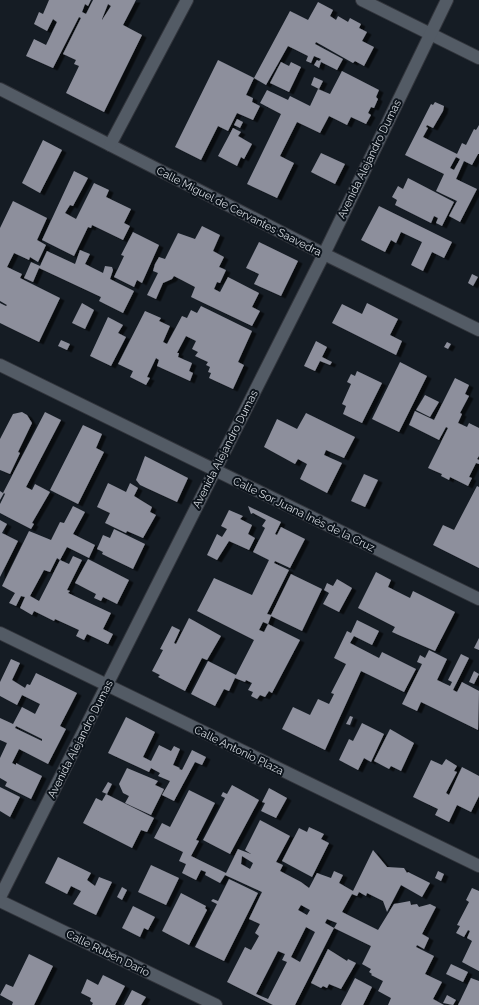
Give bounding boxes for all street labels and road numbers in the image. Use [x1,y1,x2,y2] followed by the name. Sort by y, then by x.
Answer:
[335,98,404,221] street label: Avenida Alejandro Dumas
[154,164,324,259] street label: Calle Miguel de Cervantes Saavedra
[190,388,261,510] street label: Avenida Alejandro Dumas
[231,474,377,555] street label: Calle Sor Juana Inés de la Cruz
[45,678,116,800] street label: Avenida Alejandro Dumas
[192,723,286,778] street label: Calle Antonio Plaza
[64,928,152,980] street label: Calle Rubén Darío

